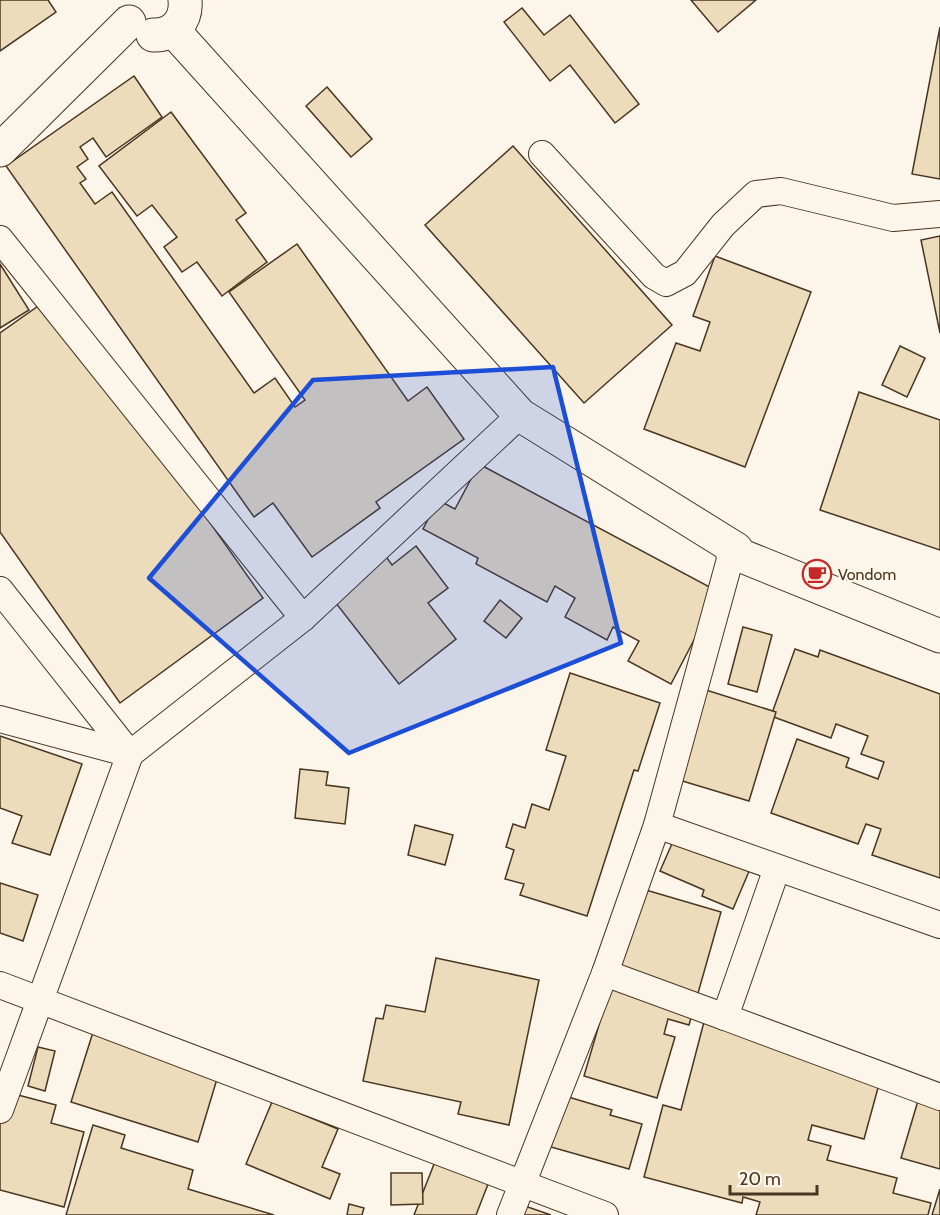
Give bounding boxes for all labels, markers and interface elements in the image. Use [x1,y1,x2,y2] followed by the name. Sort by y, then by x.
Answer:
[801,558,833,590] cafe icon: Vondom
[838,565,896,584] place label: Vondom
[730,1158,817,1196] scale bar
[739,1168,781,1190] text: 20 m

